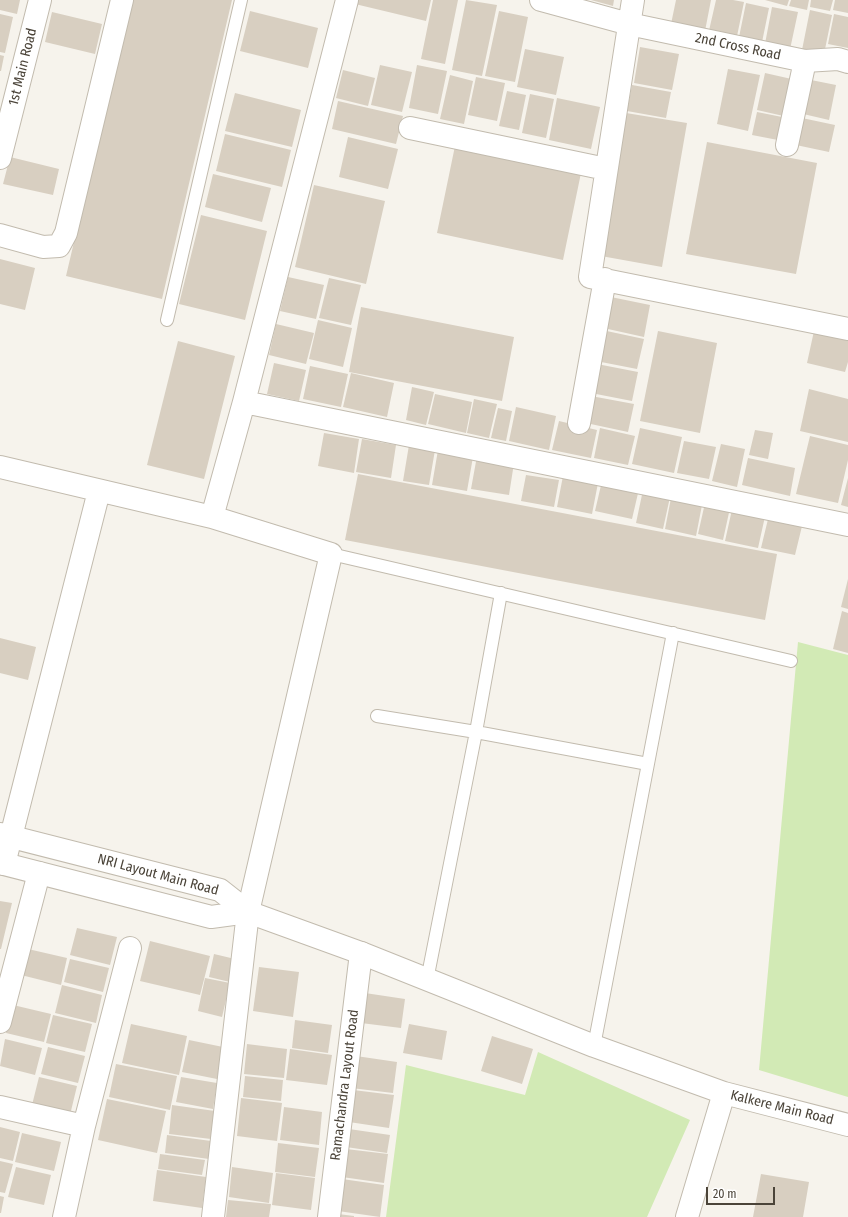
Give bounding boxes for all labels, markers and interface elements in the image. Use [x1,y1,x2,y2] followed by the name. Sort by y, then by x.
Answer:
[5,26,41,108] street label: 1st Main Road
[694,30,782,64] street label: 2nd Cross Road
[96,851,220,899] street label: NRI Layout Main Road
[327,1008,363,1162] street label: Ramachandra Layout Road
[729,1087,835,1129] street label: Kalkere Main Road
[708,1179,777,1205] scale bar
[713,1187,737,1201] text: 20 m

